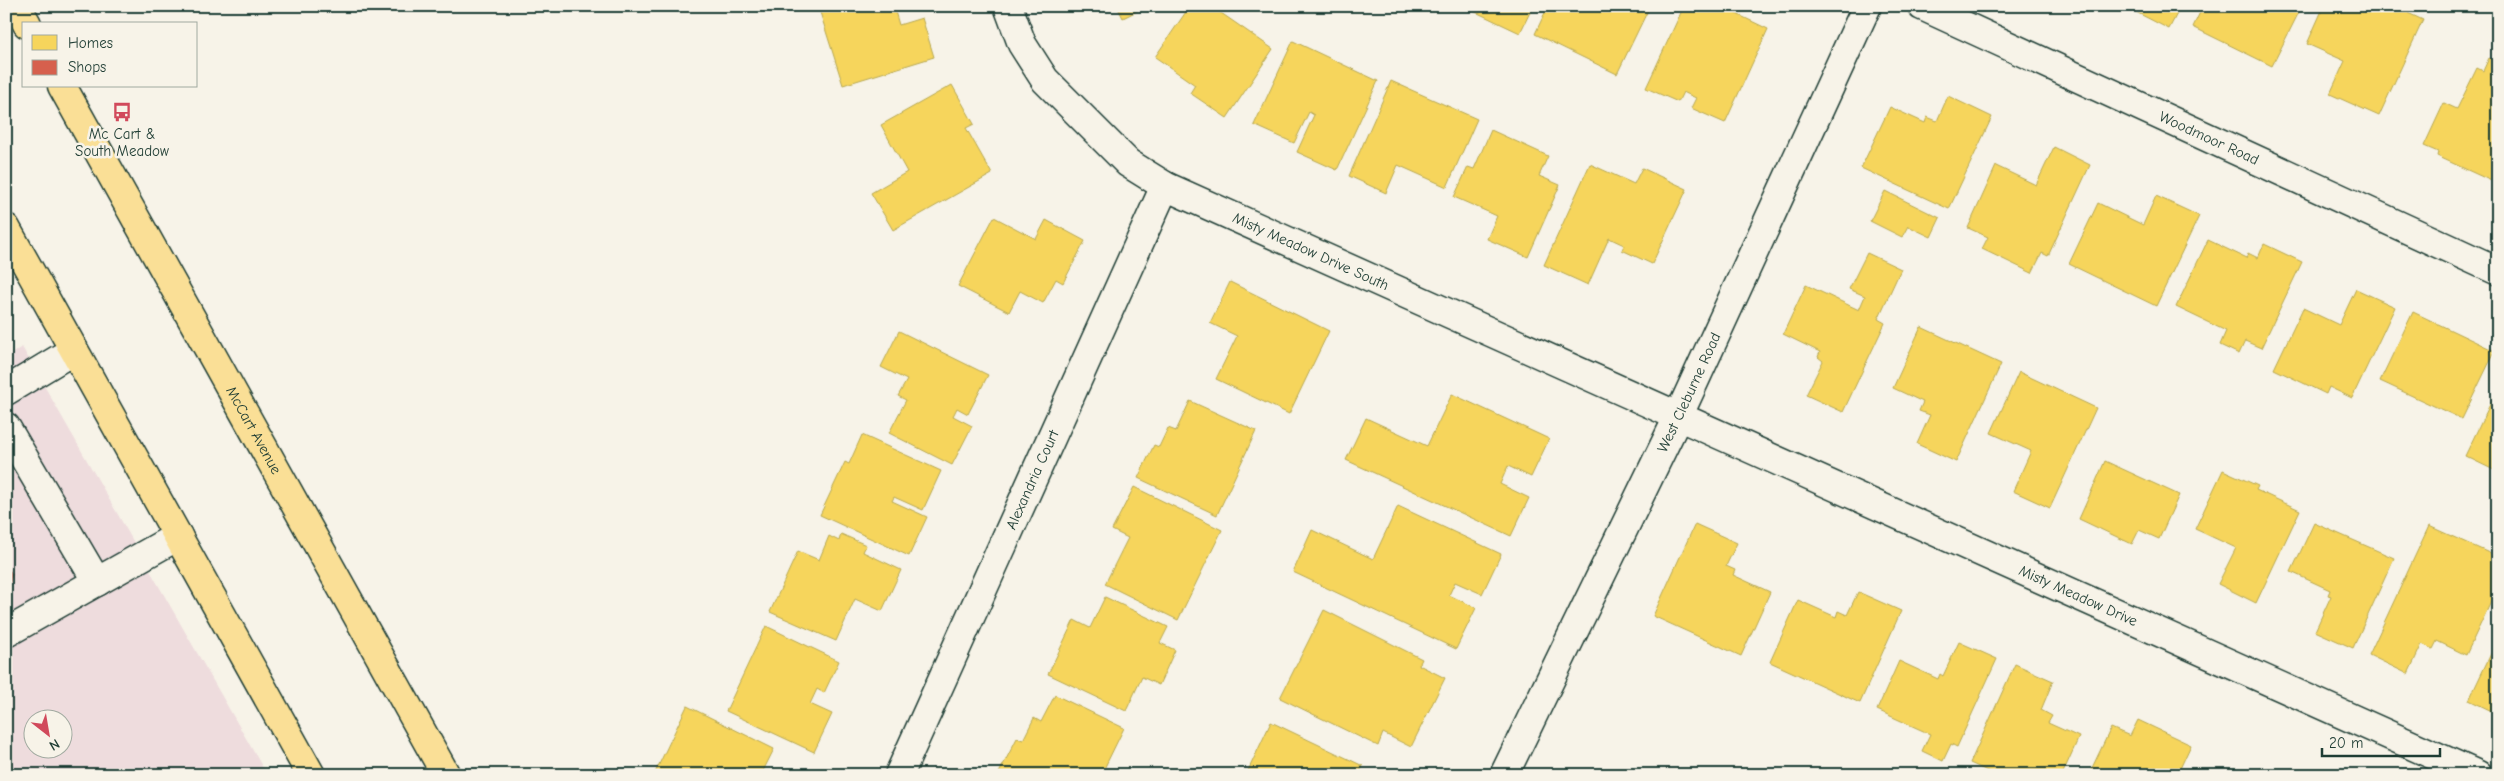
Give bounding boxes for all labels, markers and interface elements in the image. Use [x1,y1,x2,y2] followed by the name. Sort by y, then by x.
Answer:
[22,22,198,88] legend
[68,34,113,52] text: Homes
[68,58,106,76] text: Shops
[111,101,133,123] bus stop icon: Mc Cart & South Meadow
[2156,107,2262,169] street label: Woodmoor Road
[75,125,169,160] place label: Mc Cart & South Meadow
[1230,209,1392,294] street label: Misty Meadow Drive South
[1653,330,1725,455] street label: West Cleburne Road
[222,383,286,478] street label: McCart Avenue
[1002,426,1063,532] street label: Alexandria Court
[2016,561,2141,630] street label: Misty Meadow Drive
[22,708,72,758] north arrow
[2322,726,2439,758] scale bar
[2329,734,2363,752] text: 20 m
[46,735,63,754] text: N

